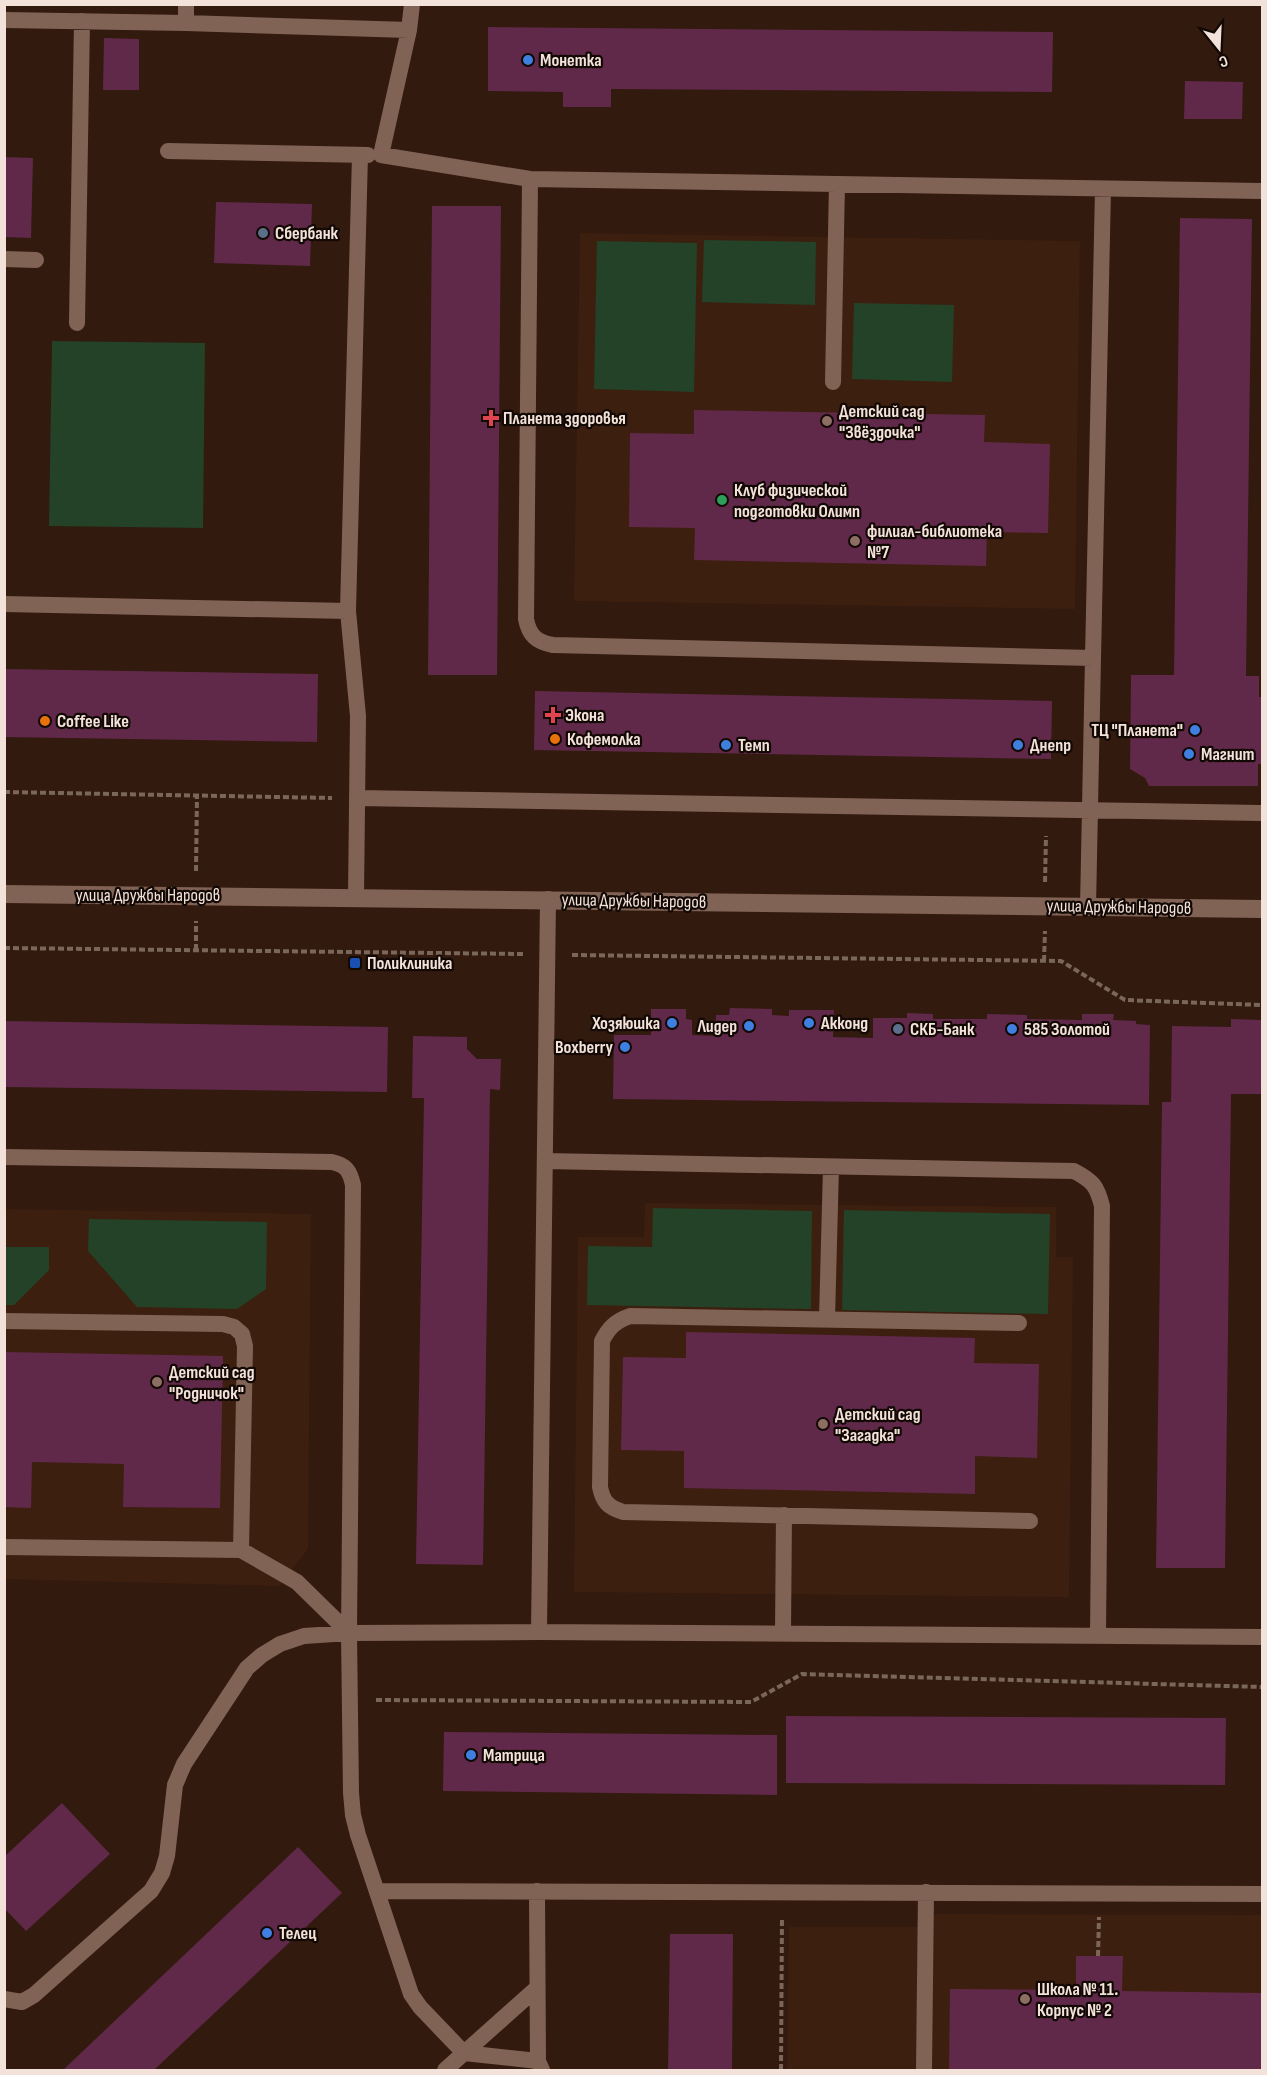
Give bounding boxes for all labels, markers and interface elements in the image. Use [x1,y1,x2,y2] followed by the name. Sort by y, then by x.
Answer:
[1189,18,1249,78] north arrow
[540,50,602,71] place label: Монетка
[1216,51,1230,71] text: С
[521,53,535,67] marker: Монетка
[275,223,339,244] place label: Сбербанк
[256,226,270,240] marker: Сбербанк
[839,401,924,443] place label: Детский сад "Звёздочка"
[503,408,626,429] place label: Планета здоровья
[484,411,498,425] marker: Планета здоровья
[820,414,834,428] marker: Детский сад "Звёздочка"
[734,480,860,522] place label: Клуб физической подготовки Олимп
[715,493,729,507] marker: Клуб физической подготовки Олимп
[867,521,1002,563] place label: филиал-библиотека №7
[848,534,862,548] marker: филиал-библиотека №7
[565,705,604,726] place label: Экона
[546,708,560,722] marker: Экона
[57,711,129,732] place label: Coffee Like
[38,714,52,728] marker: Coffee Like
[1091,720,1183,741] place label: ТЦ "Планета"
[1188,723,1202,737] marker: ТЦ "Планета"
[567,729,641,750] place label: Кофемолка
[548,732,562,746] marker: Кофемолка
[738,735,770,756] place label: Темп
[1030,735,1071,756] place label: Днепр
[719,738,733,752] marker: Темп
[1011,738,1025,752] marker: Днепр
[1201,744,1255,765] place label: Магнит
[1182,747,1196,761] marker: Магнит
[76,885,220,906] street label: улица Дружбы Народов
[561,889,707,913] street label: улица Дружбы Народов
[1046,895,1192,919] street label: улица Дружбы Народов
[367,953,452,974] place label: Поликлиника
[348,956,362,970] marker: Поликлиника
[591,1013,660,1034] place label: Хозяюшка
[820,1013,868,1034] place label: Акконд
[665,1016,679,1030] marker: Хозяюшка
[696,1016,737,1037] place label: Лидер
[802,1016,816,1030] marker: Акконд
[742,1019,756,1033] marker: Лидер
[910,1019,975,1040] place label: СКБ-Банк
[1024,1019,1110,1040] place label: 585 Золотой
[891,1022,905,1036] marker: СКБ-Банк
[1005,1022,1019,1036] marker: 585 Золотой
[555,1037,614,1058] place label: Boxberry
[618,1040,632,1054] marker: Boxberry
[169,1362,254,1404] place label: Детский сад "Родничок"
[150,1375,164,1389] marker: Детский сад "Родничок"
[835,1404,920,1446] place label: Детский сад "Загадка"
[816,1417,830,1431] marker: Детский сад "Загадка"
[483,1745,545,1766] place label: Матрица
[464,1748,478,1762] marker: Матрица
[279,1923,316,1944] place label: Телец
[260,1926,274,1940] marker: Телец
[1037,1979,1118,2021] place label: Школа № 11. Корпус № 2
[1018,1992,1032,2006] marker: Школа № 11. Корпус № 2

